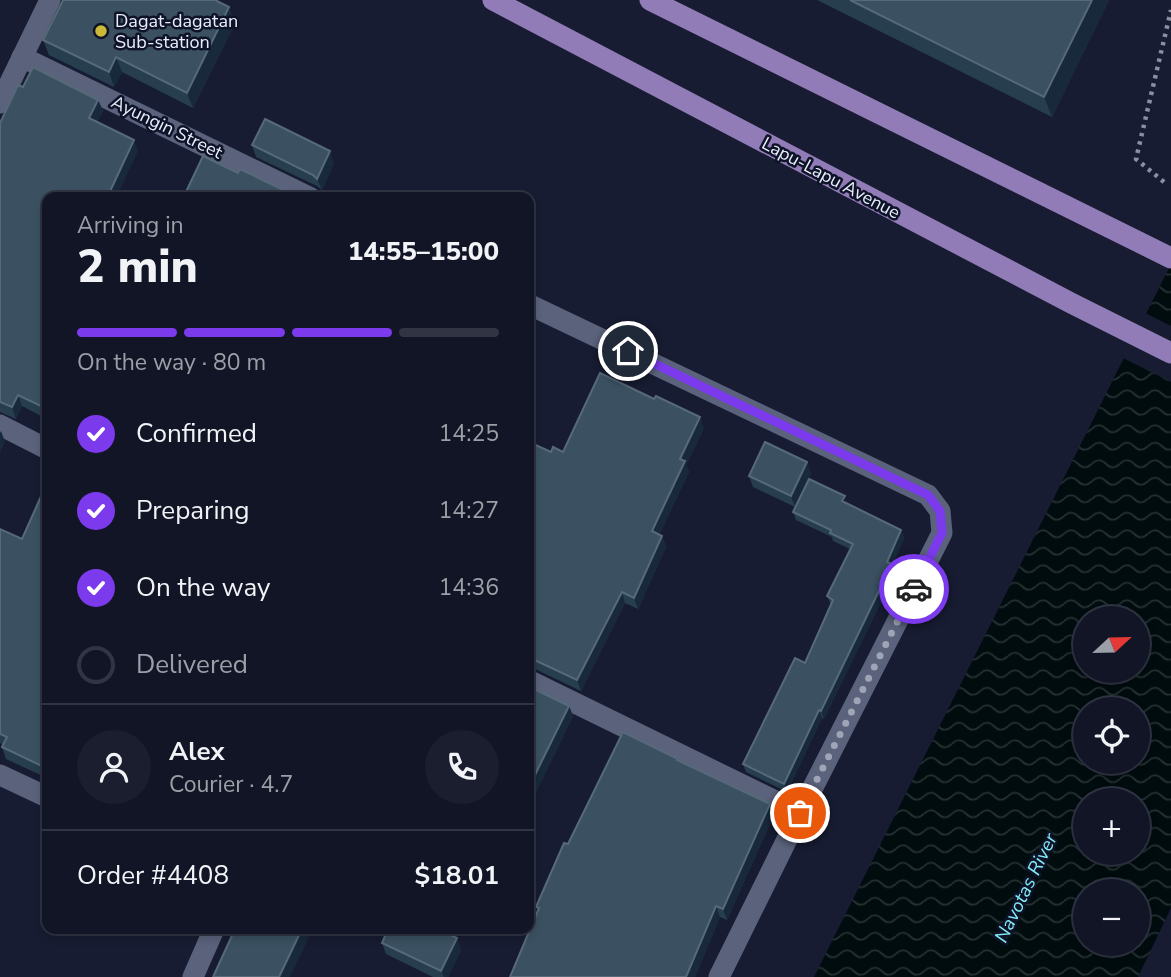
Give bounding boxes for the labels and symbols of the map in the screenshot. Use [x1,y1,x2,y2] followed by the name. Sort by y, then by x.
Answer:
[115,9,238,54] place label: Dagat-dagatan Sub-station
[93,23,109,39] marker: Dagat-dagatan Sub-station
[107,90,227,165] street label: Ayungin Street
[758,131,904,225] street label: Lapu-Lapu Avenue
[598,321,658,381] pin
[879,554,949,624] courier
[1073,606,1150,682] north arrow
[770,783,830,843] pin
[988,828,1064,947] water label: Navotas River

